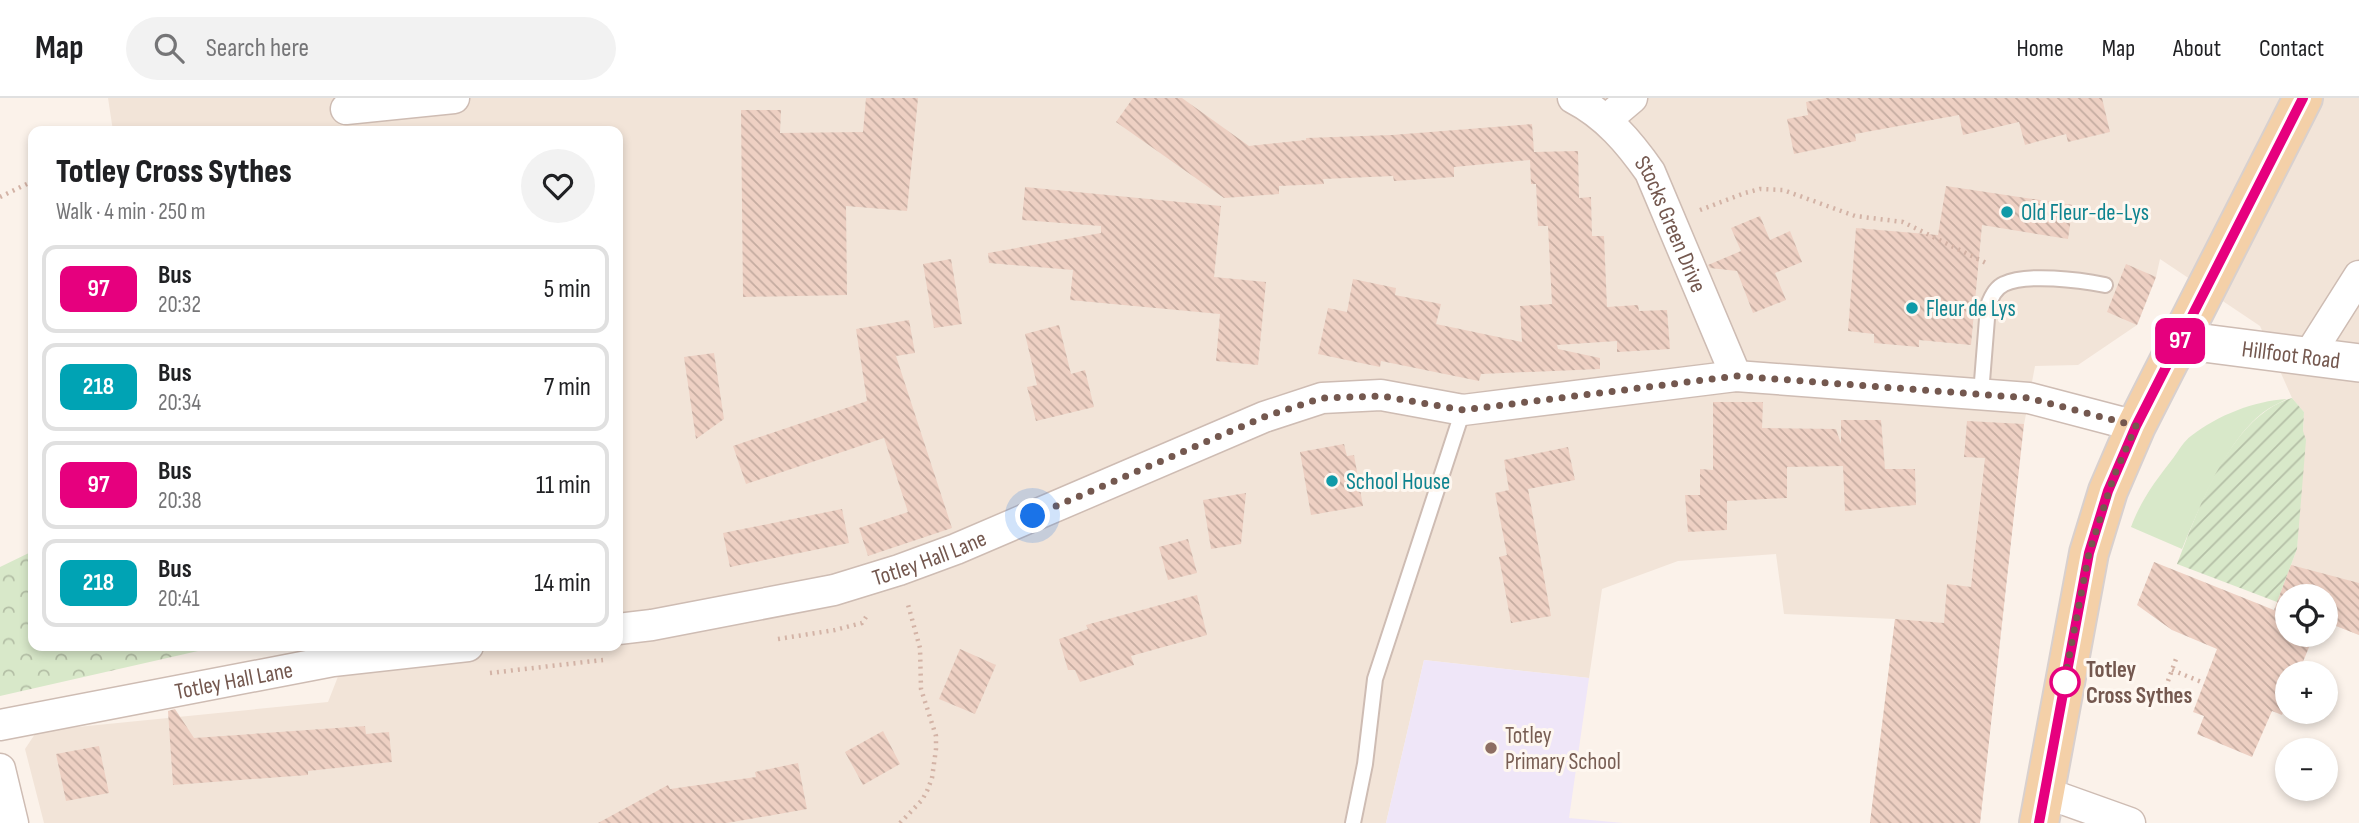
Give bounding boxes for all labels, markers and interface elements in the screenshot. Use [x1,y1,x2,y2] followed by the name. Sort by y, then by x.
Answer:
[126,17,616,80] search box
[35,28,84,68] text: Map
[150,29,188,67] icon: search
[206,33,309,64] text: Search here
[2016,34,2064,63] text: Home
[2102,34,2135,63] text: Map
[2173,34,2221,63] text: About
[2259,34,2324,63] text: Contact
[521,149,595,223] button: heart
[1628,151,1712,297] street label: Stocks Green Drive
[56,152,292,192] text: Totley Cross Sythes
[56,198,206,226] text: Walk · 4 min · 250 m
[2021,199,2149,227] place label: Old Fleur-de-Lys
[1999,204,2015,220] marker: Old Fleur-de-Lys
[158,260,192,291] text: Bus
[88,274,109,303] text: 97
[544,274,591,305] text: 5 min
[158,291,201,319] text: 20:32
[1926,295,2016,323] place label: Fleur de Lys
[1904,300,1920,316] marker: Fleur de Lys
[2148,318,2212,364] line badge: 97
[2169,326,2191,355] text: 97
[2240,335,2342,375] street label: Hillfoot Road
[158,358,192,389] text: Bus
[83,372,114,401] text: 218
[544,372,591,403] text: 7 min
[158,389,201,417] text: 20:34
[158,456,192,487] text: Bus
[1346,468,1450,496] place label: School House
[88,470,109,499] text: 97
[536,470,591,501] text: 11 min
[1324,473,1340,489] marker: School House
[158,487,202,515] text: 20:38
[1015,498,1050,533] your location
[869,525,991,592] street label: Totley Hall Lane
[158,554,192,585] text: Bus
[83,568,114,597] text: 218
[534,568,591,599] text: 14 min
[2275,584,2338,801] map controls
[2275,584,2338,647] button: locate
[158,585,200,613] text: 20:41
[173,656,295,706] street label: Totley Hall Lane
[2086,656,2192,710] place label: Totley Cross Sythes
[2275,661,2338,724] button: +
[2050,667,2080,697] marker: Totley Cross Sythes
[1505,722,1621,776] place label: Totley Primary School
[2275,738,2338,801] button: −
[1483,740,1499,756] marker: Totley Primary School

